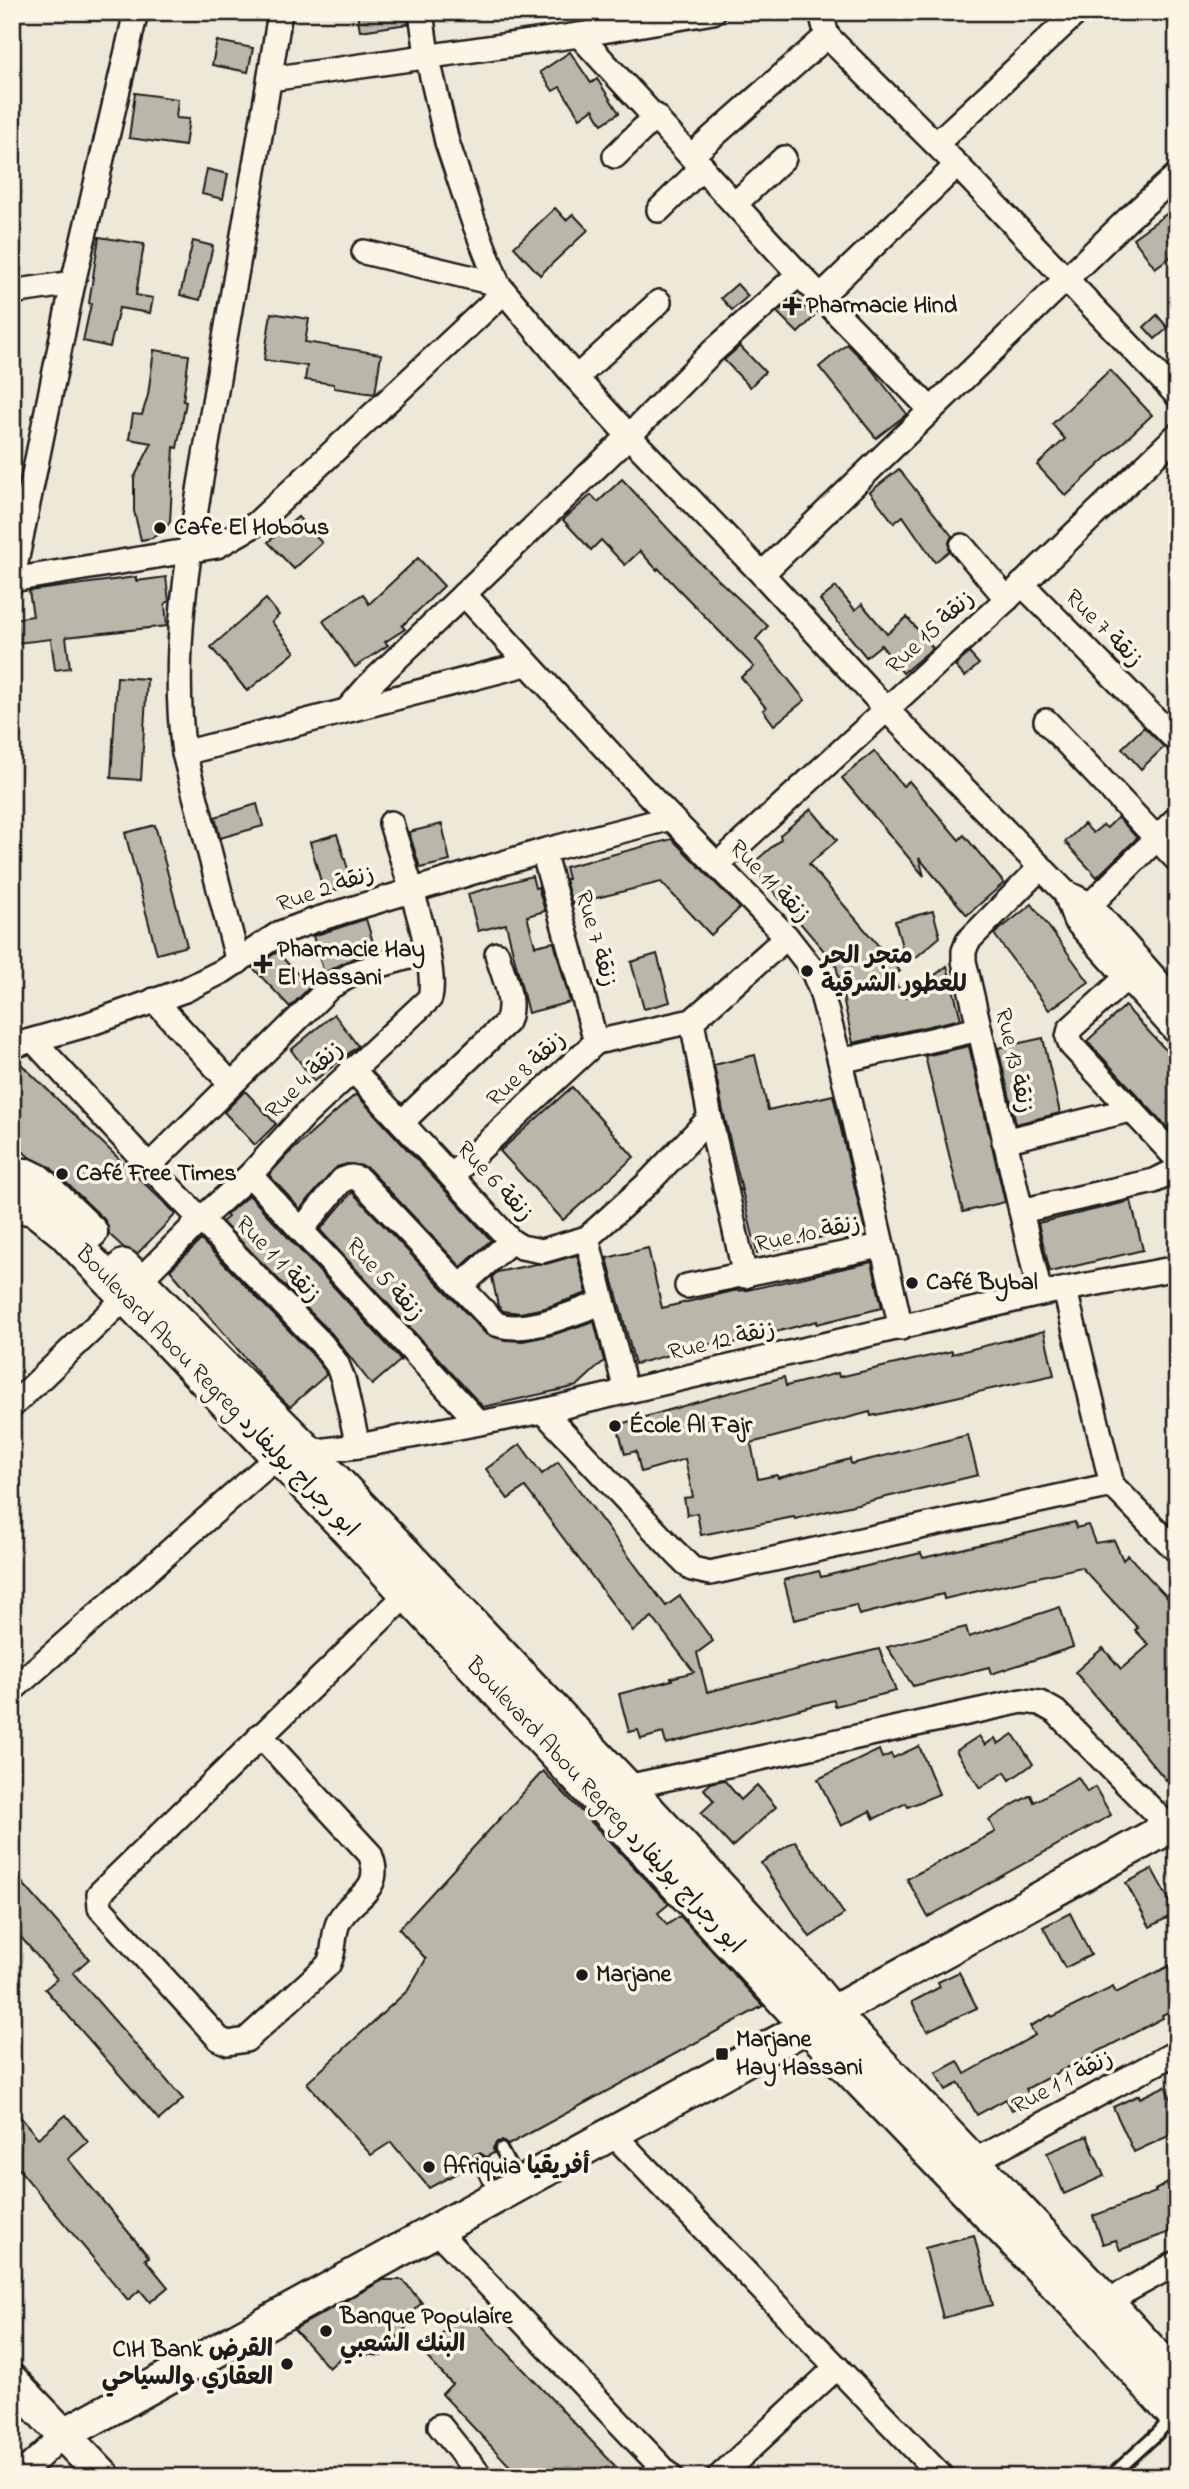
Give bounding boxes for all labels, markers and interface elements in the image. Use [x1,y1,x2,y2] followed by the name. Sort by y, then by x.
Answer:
[806,289,958,324] place label: Pharmacie Hind
[784,298,800,314] marker: Pharmacie Hind
[174,511,329,546] place label: Cafe El Hobous
[152,520,168,536] marker: Cafe El Hobous
[1056,582,1150,676] street label: Rue 7 زنقة
[879,583,983,683] street label: Rue 15 زنقة
[720,832,818,932] street label: Rue 11 زنقة
[273,857,379,923] street label: Rue 2 زنقة
[565,887,625,991] street label: Rue 7 زنقة
[277,933,425,996] place label: Pharmacie Hay El Hassani
[819,940,967,1003] place label: متجر الحر للعطور الشرقية
[255,956,271,972] marker: Pharmacie Hay El Hassani
[799,963,815,979] marker: متجر الحر للعطور الشرقية
[984,1005,1042,1117] street label: Rue 13 زنقة
[479,1024,575,1116] street label: Rue 8 زنقة
[258,1034,352,1128] street label: Rue 4 زنقة
[447,1134,541,1230] street label: Rue 6 زنقة
[76,1157,237,1192] place label: Café Free Times
[54,1166,70,1182] marker: Café Free Times
[752,1207,864,1263] street label: Rue 10 زنقة
[226,1208,328,1312] street label: Rue 1 زنقة 1
[337,1230,431,1330] street label: Rue 5 زنقة
[65,1237,366,1546] street label: Boulevard Abou Regreg ابو رجراج بوليفارد
[926,1266,1038,1302] place label: Café Bybal
[904,1275,920,1291] marker: Café Bybal
[665,1313,779,1371] street label: Rue 12 زنقة
[629,1409,753,1444] place label: École Al Fajr
[607,1418,623,1434] marker: École Al Fajr
[456,1649,752,1963] street label: Boulevard Abou Regreg ابو رجراج بوليفارد
[596,1958,673,1993] place label: Marjane
[574,1967,590,1983] marker: Marjane
[736,2023,863,2087] place label: Marjane Hay Hassani
[1006,2042,1120,2124] street label: Rue 1 زنقة 1
[714,2046,730,2062] marker: Marjane Hay Hassani
[443,2150,590,2185] place label: Afriquia أفريقيا
[421,2159,437,2175] marker: Afriquia أفريقيا
[339,2300,514,2364] place label: Banque Populaire البنك الشعبي
[318,2323,334,2339] marker: Banque Populaire البنك الشعبي
[102,2333,273,2397] place label: CIH Bank القرض العقاري والسياحي
[279,2356,295,2372] marker: CIH Bank القرض العقاري والسياحي

